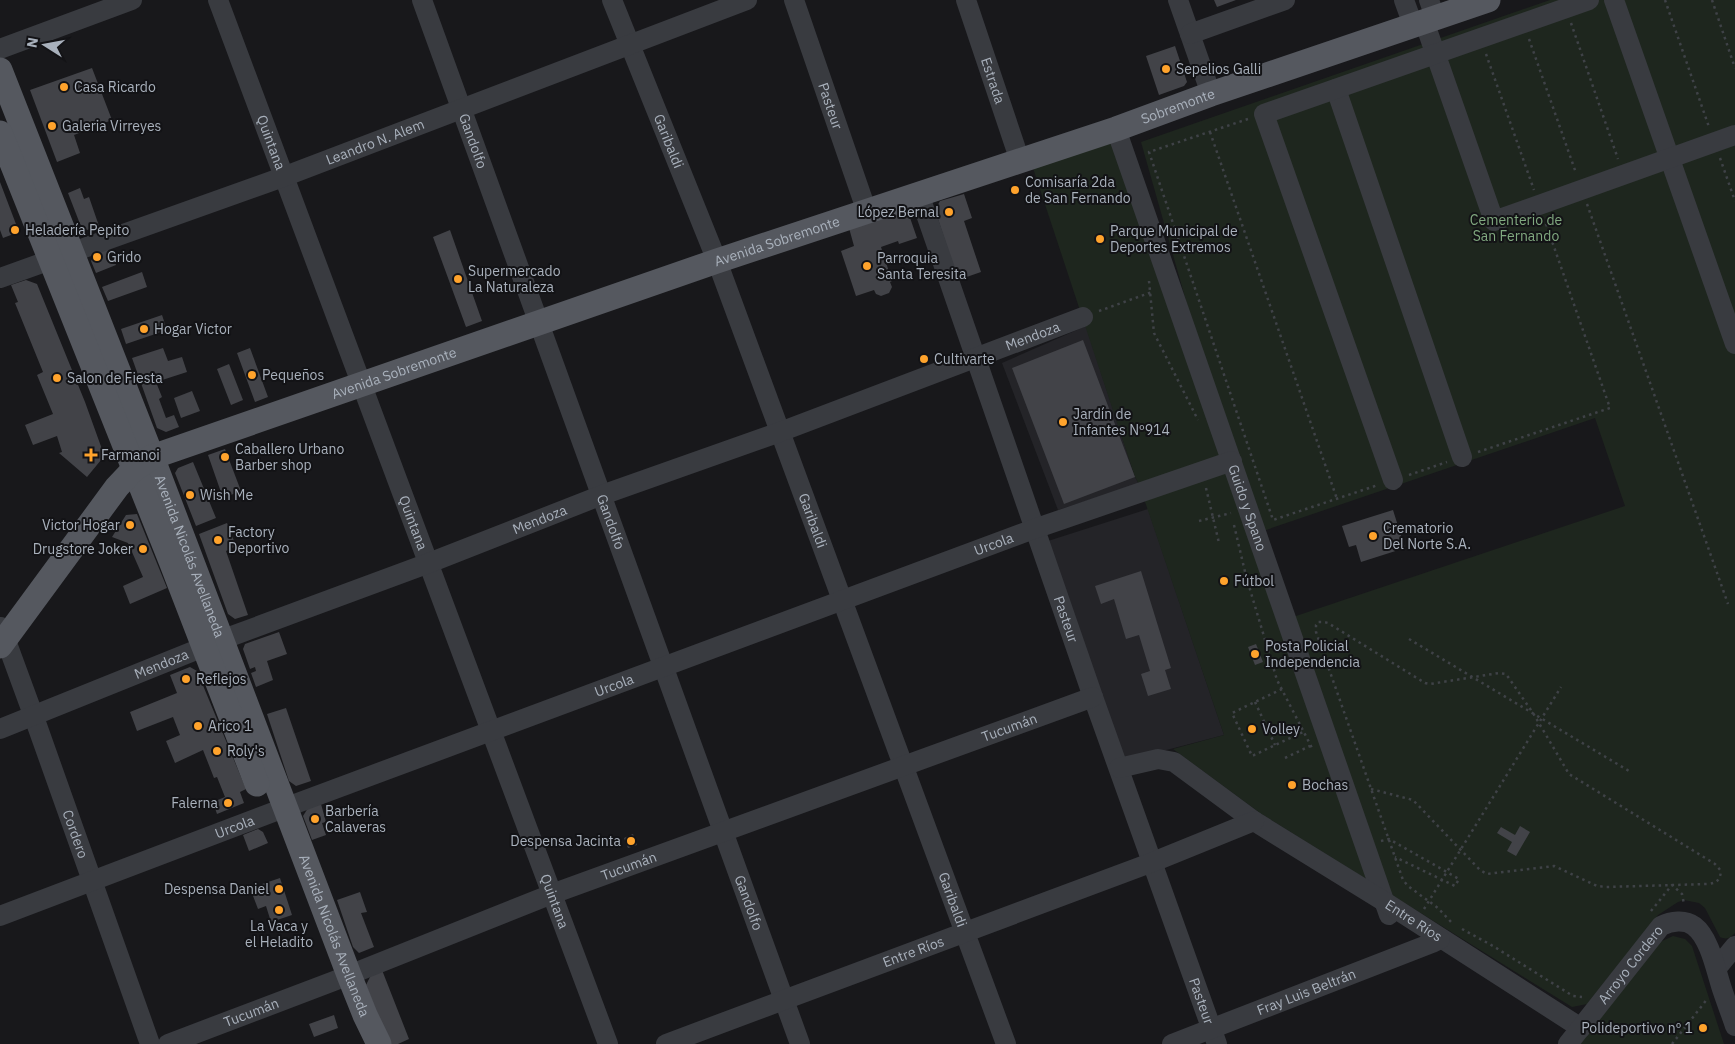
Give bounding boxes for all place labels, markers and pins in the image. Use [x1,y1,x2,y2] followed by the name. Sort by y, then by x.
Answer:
[1176,60,1261,78] place label: Sepelios Galli
[1160,63,1172,75] marker: Sepelios Galli
[74,78,156,96] place label: Casa Ricardo
[58,81,70,93] marker: Casa Ricardo
[62,117,162,135] place label: Galeria Virreyes
[46,120,58,132] marker: Galeria Virreyes
[1025,173,1131,207] place label: Comisaría 2da de San Fernando
[1009,184,1021,196] marker: Comisaría 2da de San Fernando
[858,203,939,221] place label: López Bernal
[943,206,955,218] marker: López Bernal
[25,221,129,239] place label: Heladería Pepito
[1110,222,1238,256] place label: Parque Municipal de Deportes Extremos
[9,224,21,236] marker: Heladería Pepito
[1094,233,1106,245] marker: Parque Municipal de Deportes Extremos
[107,248,141,266] place label: Grido
[877,249,967,283] place label: Parroquia Santa Teresita
[91,251,103,263] marker: Grido
[861,260,873,272] marker: Parroquia Santa Teresita
[468,262,561,296] place label: Supermercado La Naturaleza
[452,273,464,285] marker: Supermercado La Naturaleza
[154,320,232,338] place label: Hogar Victor
[138,323,150,335] marker: Hogar Victor
[934,350,995,368] place label: Cultivarte
[918,353,930,365] marker: Cultivarte
[262,366,324,384] place label: Pequeños
[67,369,163,387] place label: Salon de Fiesta
[246,369,258,381] marker: Pequeños
[51,372,63,384] marker: Salon de Fiesta
[1073,405,1170,439] place label: Jardín de Infantes Nº914
[1057,416,1069,428] marker: Jardín de Infantes Nº914
[235,440,344,474] place label: Caballero Urbano Barber shop
[101,446,160,464] place label: Farmanoi
[85,449,97,461] marker: Farmanoi
[219,451,231,463] marker: Caballero Urbano Barber shop
[200,486,253,504] place label: Wish Me
[184,489,196,501] marker: Wish Me
[42,516,120,534] place label: Victor Hogar
[124,519,136,531] marker: Victor Hogar
[1383,519,1471,553] place label: Crematorio Del Norte S.A.
[228,523,289,557] place label: Factory Deportivo
[1367,530,1379,542] marker: Crematorio Del Norte S.A.
[212,534,224,546] marker: Factory Deportivo
[33,540,133,558] place label: Drugstore Joker
[137,543,149,555] marker: Drugstore Joker
[1234,572,1274,590] place label: Fútbol
[1218,575,1230,587] marker: Fútbol
[1265,637,1360,671] place label: Posta Policial Independencia
[1249,648,1261,660] marker: Posta Policial Independencia
[196,670,247,688] place label: Reflejos
[180,673,192,685] marker: Reflejos
[208,717,252,735] place label: Arico 1
[192,720,204,732] marker: Arico 1
[1262,720,1300,738] place label: Volley
[1246,723,1258,735] marker: Volley
[227,742,265,760] place label: Roly's
[211,745,223,757] marker: Roly's
[1302,776,1348,794] place label: Bochas
[1286,779,1298,791] marker: Bochas
[171,794,219,812] place label: Falerna
[222,797,234,809] marker: Falerna
[325,802,386,836] place label: Barbería Calaveras
[309,813,321,825] marker: Barbería Calaveras
[510,832,622,850] place label: Despensa Jacinta
[625,835,637,847] marker: Despensa Jacinta
[164,880,269,898] place label: Despensa Daniel
[273,883,285,895] marker: Despensa Daniel
[273,904,285,916] marker: La Vaca y el Heladito
[245,917,313,951] place label: La Vaca y el Heladito
[1581,1019,1693,1037] place label: Polideportivo nº 1
[1697,1022,1709,1034] marker: Polideportivo nº 1

